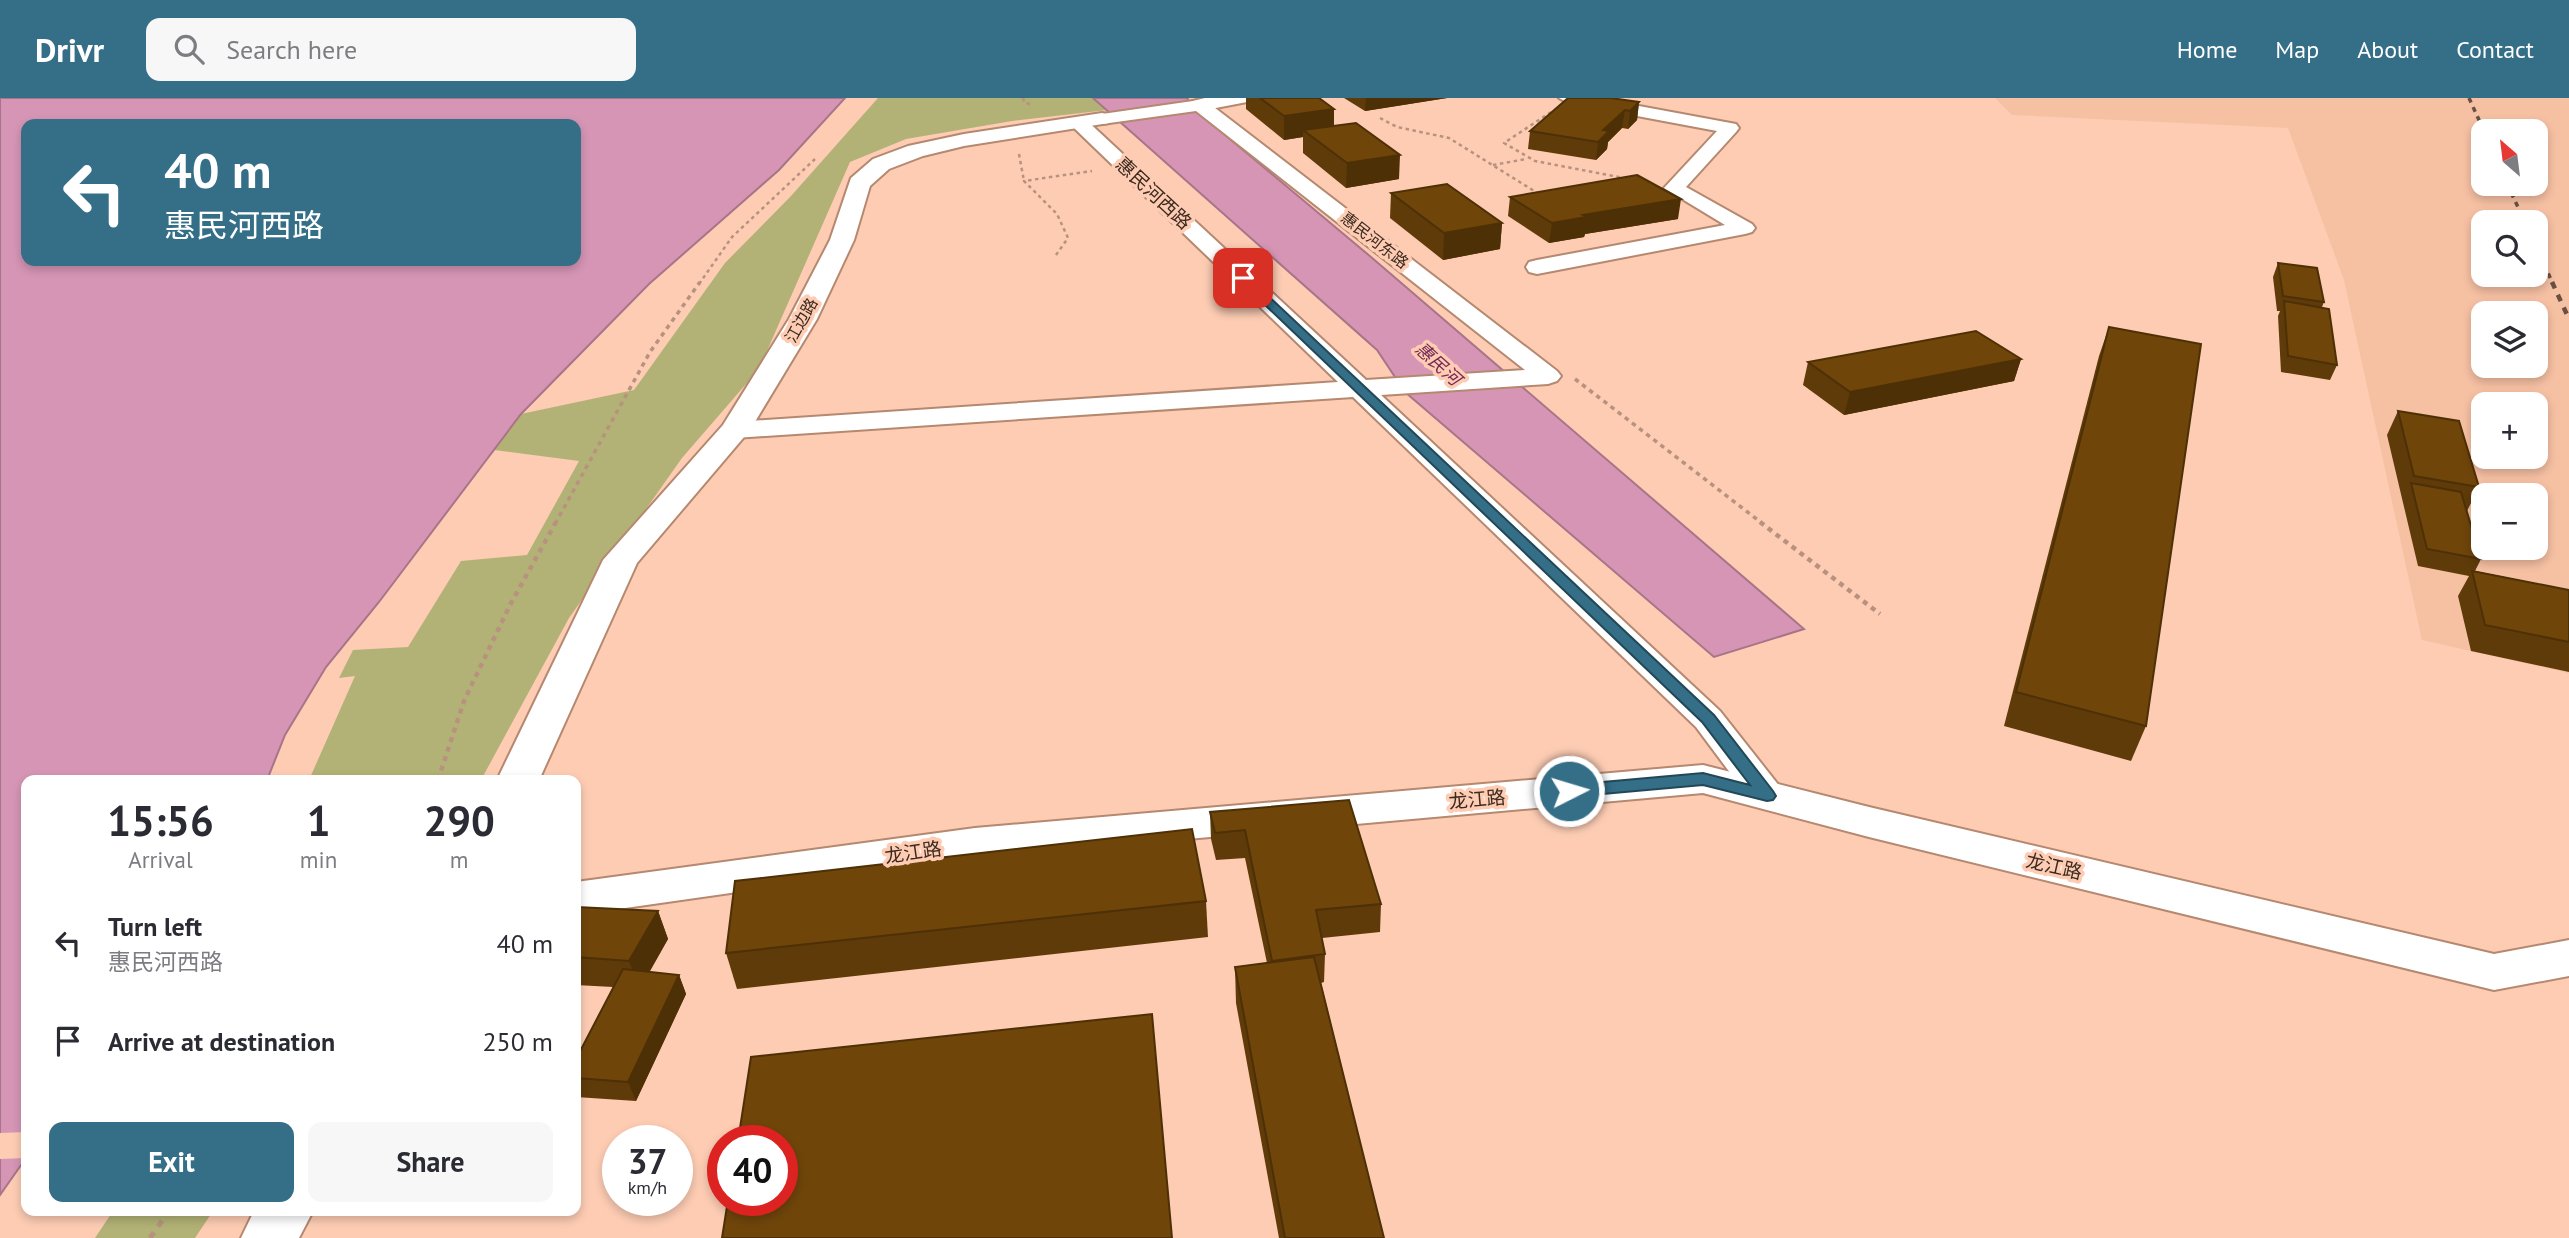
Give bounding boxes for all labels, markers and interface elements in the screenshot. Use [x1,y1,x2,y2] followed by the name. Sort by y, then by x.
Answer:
[146,18,636,81] search box
[35,28,104,71] text: Drivr
[170,30,208,68] icon: search
[226,33,357,66] text: Search here
[2177,34,2237,65] text: Home
[2275,34,2319,65] text: Map
[2357,34,2418,65] text: About
[2456,34,2534,65] text: Contact
[2471,119,2548,196] north arrow
[2471,119,2548,560] map controls
[164,138,271,202] text: 40 m
[49,147,140,238] icon: left
[1111,152,1197,234] street label: 惠民河西路
[164,204,324,246] text: 惠民河西路
[1337,207,1413,273] street label: 惠民河东路
[2471,210,2548,287] button: search
[1213,248,1273,308] pin
[1224,259,1262,297] icon: arrive
[781,294,821,346] street label: 江边路
[2471,301,2548,378] button: layers
[1411,337,1468,392] water label: 惠民河
[2471,392,2548,469] button: +
[2471,483,2548,560] button: −
[1532,754,1606,828] position arrow
[1448,785,1506,813] street label: 龙江路
[107,793,214,848] text: 15:56
[307,793,330,848] text: 1
[423,793,495,848] text: 290
[883,836,943,868] street label: 龙江路
[128,845,193,874] text: Arrival
[300,845,337,874] text: min
[450,845,468,874] text: m
[2024,848,2084,884] street label: 龙江路
[108,910,202,943] text: Turn left
[49,924,87,962] icon: left
[497,927,553,960] text: 40 m
[108,947,223,976] text: 惠民河西路
[49,1022,87,1060] icon: arrive
[108,1025,335,1058] text: Arrive at destination
[482,1025,553,1058] text: 250 m
[49,1122,294,1202] button: Exit
[308,1122,553,1202] button: Share
[707,1125,798,1216] speed limit sign: 40
[628,1138,667,1184] text: 37
[628,1176,667,1199] text: km/h

